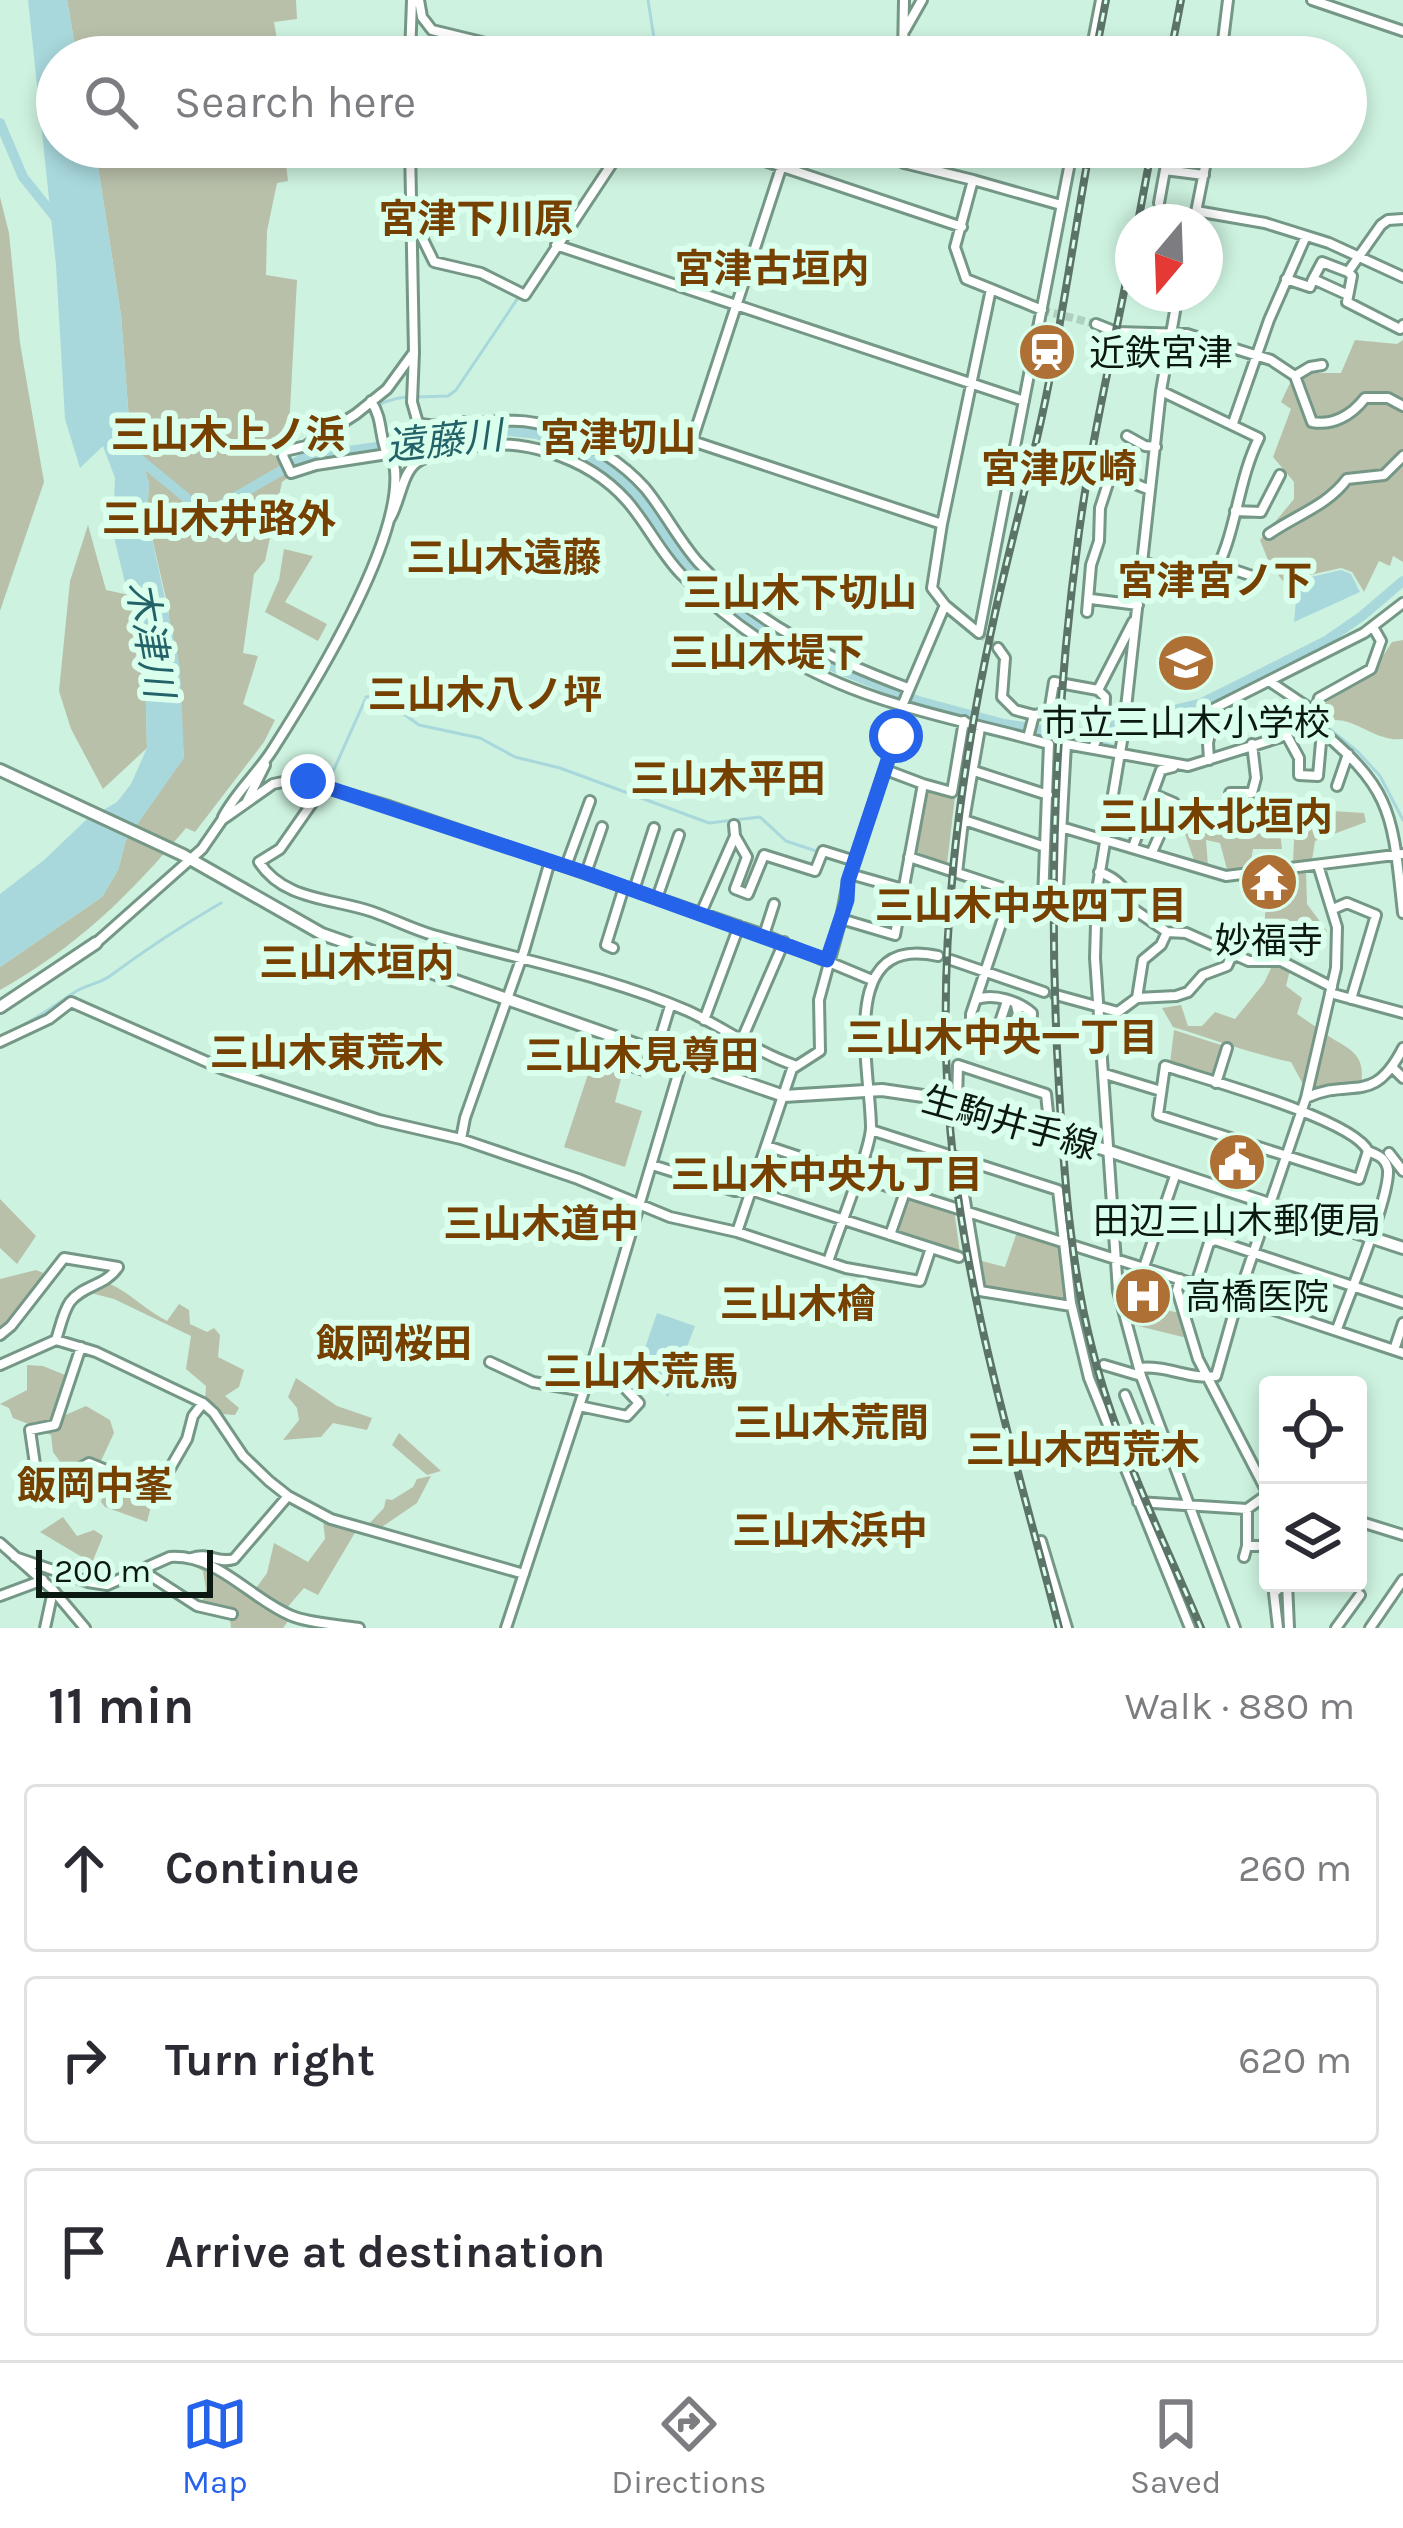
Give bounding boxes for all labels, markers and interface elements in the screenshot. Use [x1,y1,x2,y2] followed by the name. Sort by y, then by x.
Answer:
[36,36,1367,168] search box
[78,69,144,135] icon: search
[174,76,416,128] text: Search here
[378,196,574,242] district label: 宮津下川原
[1115,204,1223,312] north arrow
[674,246,870,292] district label: 宮津古垣内
[1016,321,1078,383] station icon: 近鉄宮津
[1089,332,1233,374] place label: 近鉄宮津
[111,412,345,458] district label: 三山木上ノ浜
[384,412,509,470] water label: 遠藤川
[540,415,696,461] district label: 宮津切山
[981,446,1137,492] district label: 宮津灰崎
[102,496,336,542] district label: 三山木井路外
[406,535,602,581] district label: 三山木遠藤
[1117,558,1313,604] district label: 宮津宮ノ下
[683,570,917,616] district label: 三山木下切山
[117,578,184,705] water label: 木津川
[669,630,865,676] district label: 三山木堤下
[1155,632,1217,694] school or university icon: 市立三山木小学校
[368,672,602,718] district label: 三山木八ノ坪
[1042,702,1330,744] place label: 市立三山木小学校
[869,709,923,763] route start
[281,754,335,808] route end
[630,756,826,802] district label: 三山木平田
[1099,794,1333,840] district label: 三山木北垣内
[1238,851,1300,913] temple icon: 妙福寺
[875,883,1187,929] district label: 三山木中央四丁目
[1215,920,1323,962] place label: 妙福寺
[259,940,455,986] district label: 三山木垣内
[846,1015,1158,1061] district label: 三山木中央一丁目
[210,1030,444,1076] district label: 三山木東荒木
[525,1033,759,1079] district label: 三山木見尊田
[917,1078,1102,1168] street label: 生駒井手線
[1206,1131,1268,1193] public building icon: 田辺三山木郵便局
[671,1152,983,1198] district label: 三山木中央九丁目
[1093,1200,1381,1242] place label: 田辺三山木郵便局
[443,1201,639,1247] district label: 三山木道中
[1112,1265,1174,1327] hospital icon: 高橋医院
[1185,1276,1329,1318] place label: 高橋医院
[720,1281,876,1327] district label: 三山木檜
[316,1321,472,1367] district label: 飯岡桜田
[543,1349,739,1395] district label: 三山木荒馬
[1259,1376,1367,1592] map controls
[1259,1376,1367,1484] button: locate
[733,1400,929,1446] district label: 三山木荒間
[966,1427,1200,1473] district label: 三山木西荒木
[17,1463,173,1509] district label: 飯岡中峯
[1259,1484,1367,1592] button: layers
[732,1508,928,1554] district label: 三山木浜中
[36,1544,213,1597] scale bar
[54,1552,151,1590] text: 200 m
[48,1676,194,1736] text: 11 min
[1125,1683,1355,1729] text: Walk · 880 m
[51,1835,117,1901] icon: ahead
[165,1842,360,1894] text: Continue
[1238,1845,1352,1891] text: 260 m
[51,2027,117,2093] icon: right
[165,2034,375,2086] text: Turn right
[1238,2037,1352,2083] text: 620 m
[51,2219,117,2285] icon: arrive
[165,2226,605,2278] text: Arrive at destination
[182,2391,248,2501] tab: Map
[611,2391,766,2501] tab: Directions
[1130,2391,1221,2501] tab: Saved

